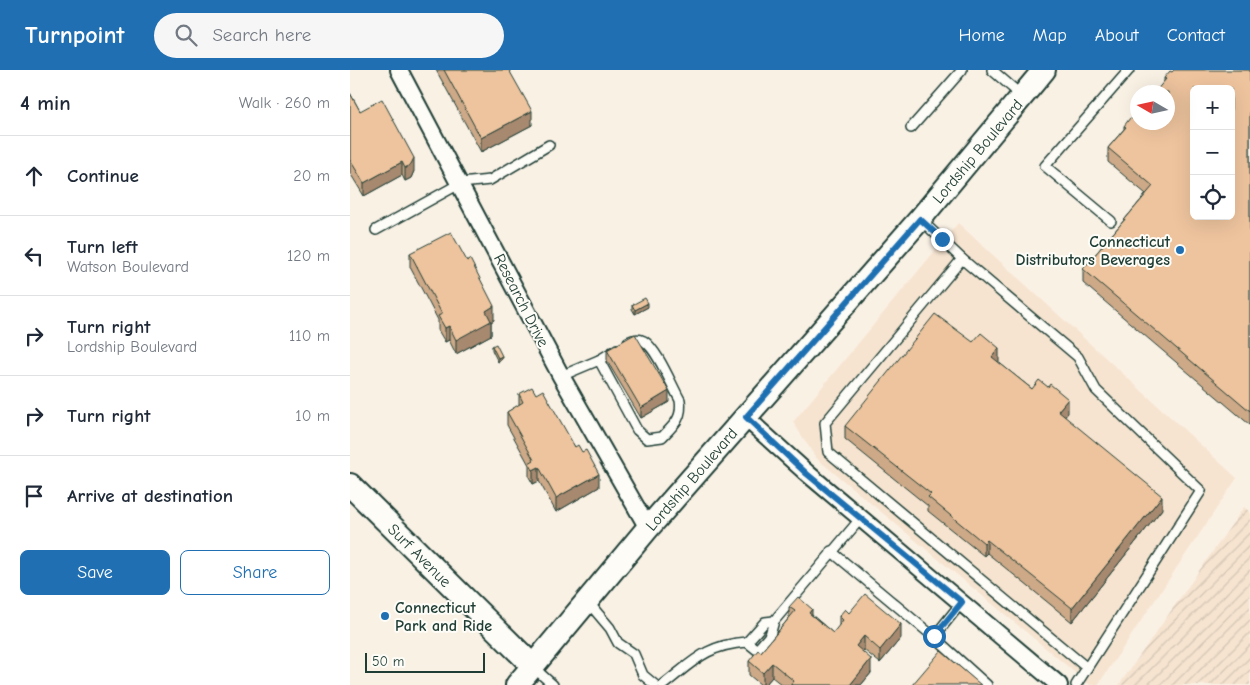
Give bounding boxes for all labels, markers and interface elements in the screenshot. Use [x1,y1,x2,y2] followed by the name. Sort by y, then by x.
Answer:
[154,13,504,58] search box
[25,21,124,49] text: Turnpoint
[172,21,200,49] icon: search
[212,24,311,46] text: Search here
[958,25,1005,46] text: Home
[1033,25,1067,46] text: Map
[1095,25,1139,46] text: About
[1167,25,1225,46] text: Contact
[1130,85,1175,130] north arrow
[1190,85,1235,220] map controls
[1190,85,1235,130] button: +
[20,91,71,115] text: 4 min
[239,94,330,112] text: Walk · 260 m
[929,96,1027,207] street label: Lordship Boulevard
[1190,130,1235,175] button: −
[20,162,48,190] icon: ahead
[67,165,139,187] text: Continue
[293,167,330,185] text: 20 m
[1190,175,1235,220] button: locate
[931,228,954,251] route end
[1015,233,1171,269] place label: Connecticut Distributors Beverages
[67,236,138,258] text: Turn left
[20,242,48,270] icon: left
[1174,244,1186,256] marker: Connecticut Distributors Beverages
[287,247,330,265] text: 120 m
[490,251,552,350] street label: Research Drive
[67,258,189,276] text: Watson Boulevard
[67,316,151,338] text: Turn right
[20,322,48,350] icon: right
[289,327,330,345] text: 110 m
[67,338,197,356] text: Lordship Boulevard
[20,402,48,430] icon: right
[67,405,151,427] text: Turn right
[295,407,330,425] text: 10 m
[642,425,741,535] street label: Lordship Boulevard
[20,482,48,510] icon: arrive
[67,485,233,507] text: Arrive at destination
[384,520,455,591] street label: Surf Avenue
[20,550,170,595] button: Save
[180,550,330,595] button: Share
[395,599,492,635] place label: Connecticut Park and Ride
[379,610,391,622] marker: Connecticut Park and Ride
[923,625,946,648] route start
[365,650,485,673] scale bar
[372,653,404,670] text: 50 m

